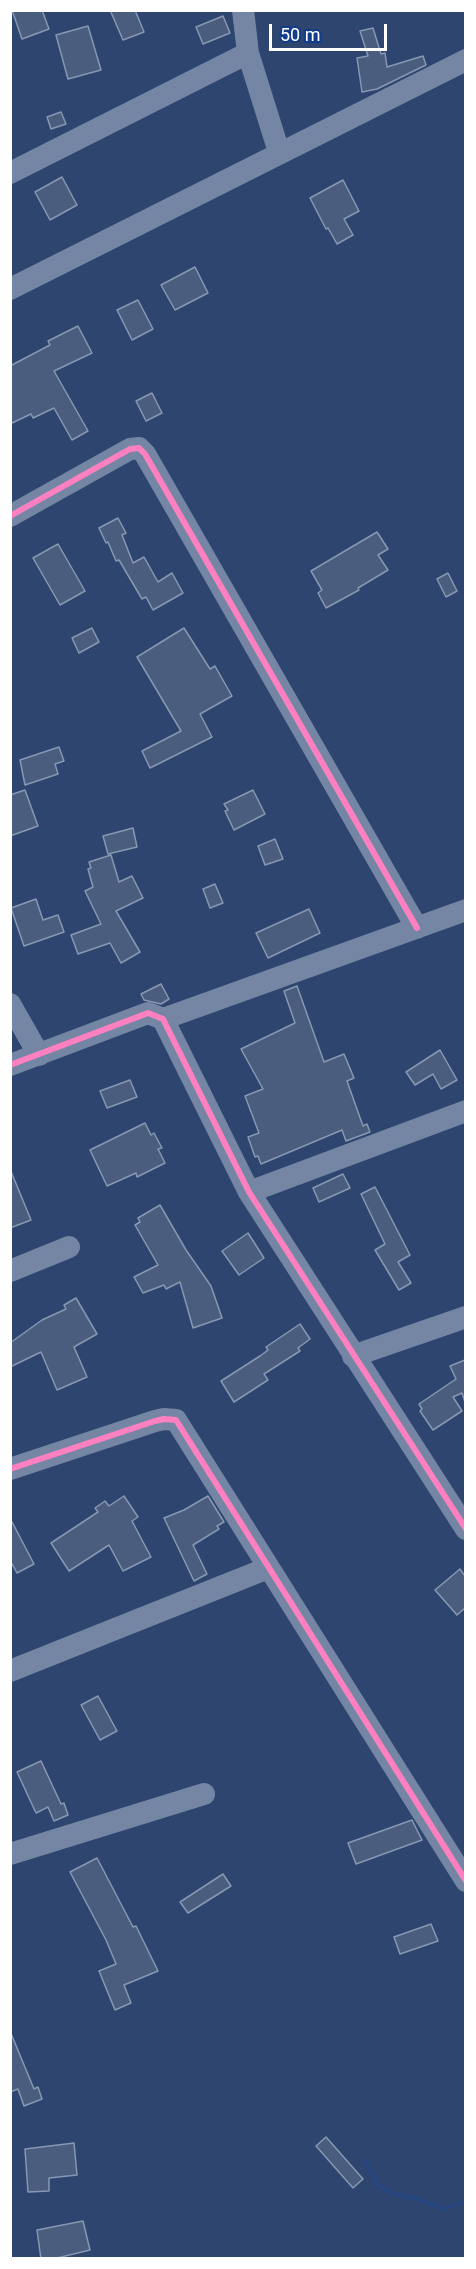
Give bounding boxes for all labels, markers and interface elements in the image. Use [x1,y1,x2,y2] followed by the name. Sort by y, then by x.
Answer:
[272,12,390,50] scale bar
[280,24,320,45] text: 50 m

